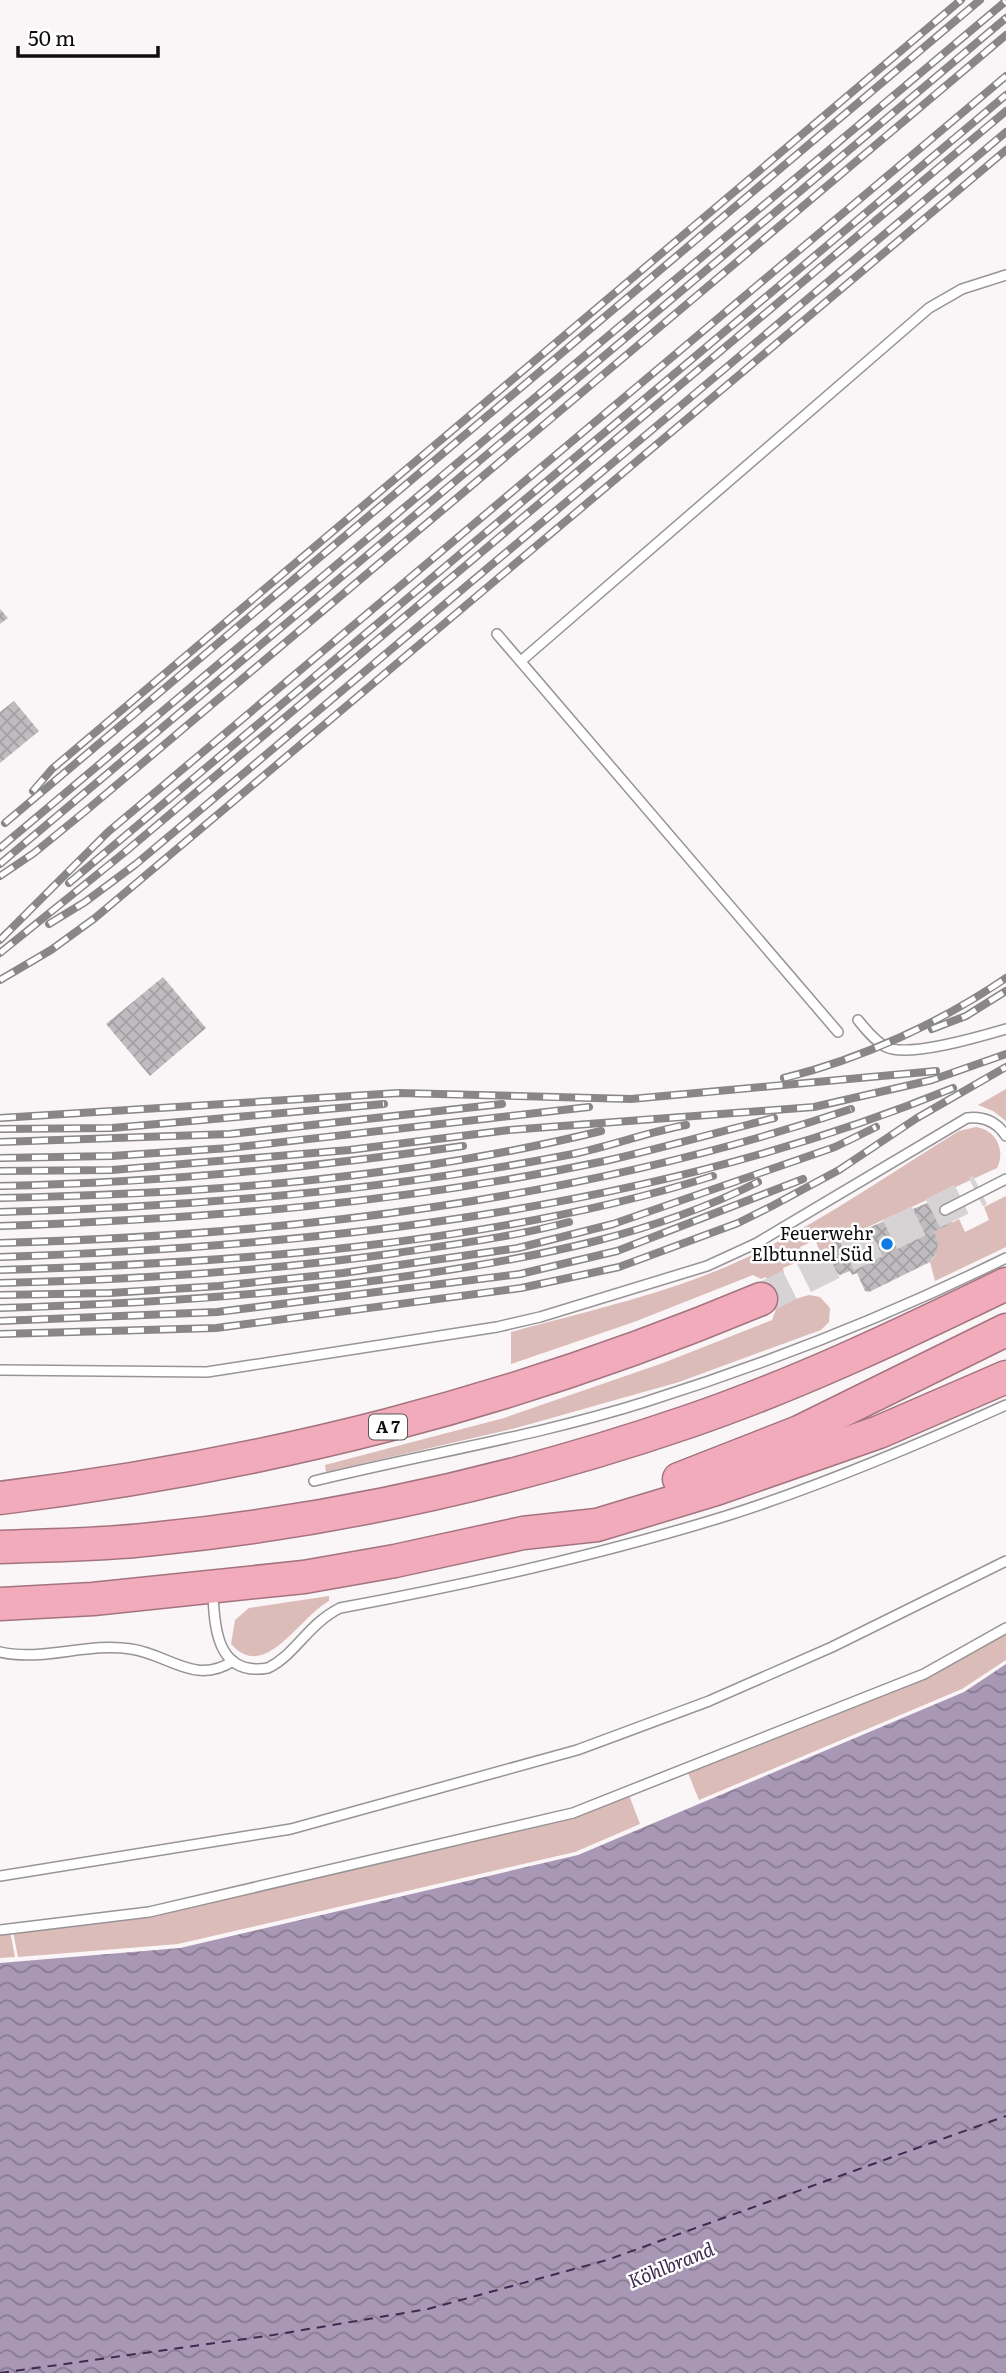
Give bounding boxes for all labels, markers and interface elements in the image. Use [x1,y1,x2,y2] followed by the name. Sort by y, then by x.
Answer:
[18,14,158,58] scale bar
[28,21,75,52] text: 50 m
[751,1219,873,1267] place label: Feuerwehr Elbtunnel Süd
[879,1236,895,1252] marker: Feuerwehr Elbtunnel Süd
[369,1414,407,1440] road number: A 7
[623,2234,718,2294] water label: Köhlbrand

